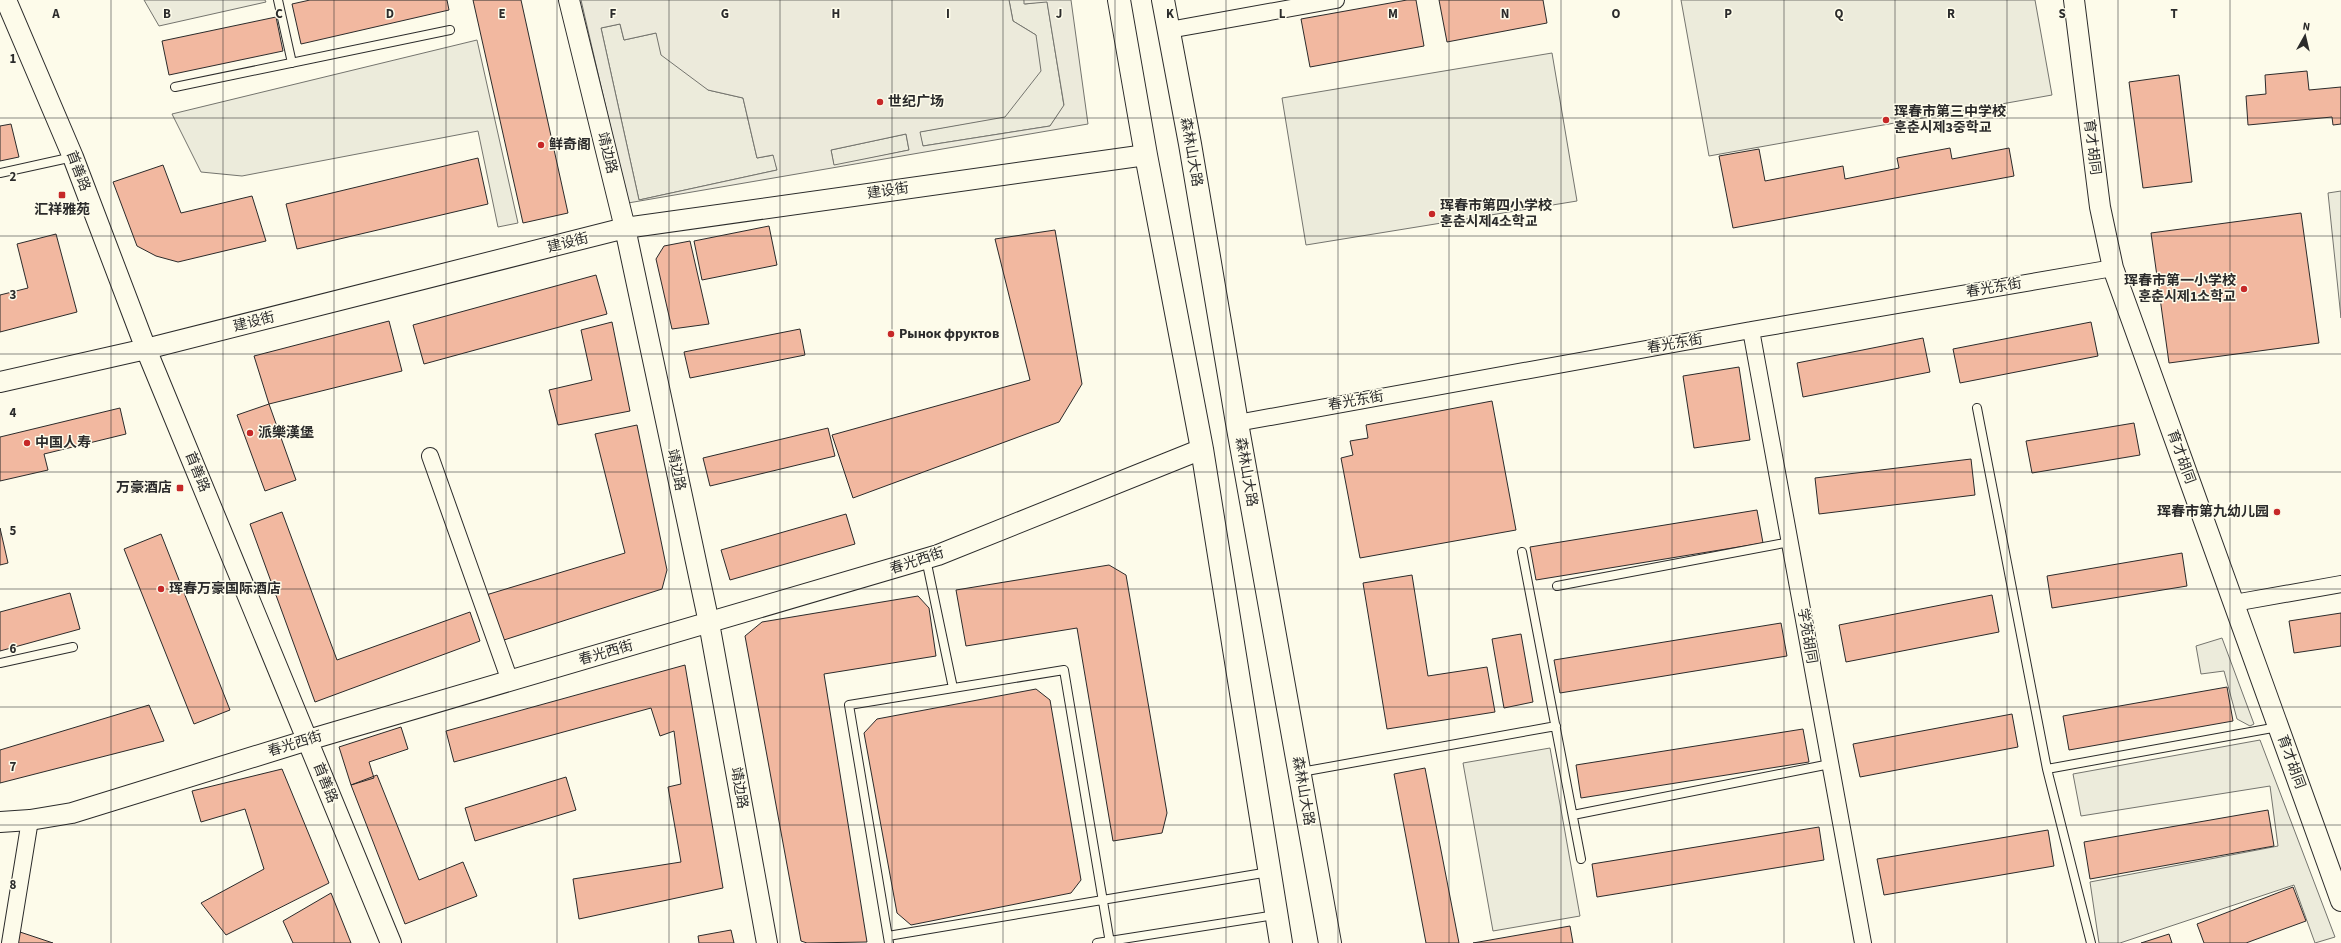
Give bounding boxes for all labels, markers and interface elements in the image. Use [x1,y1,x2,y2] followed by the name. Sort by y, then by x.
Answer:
[51,5,60,23] text: A
[163,5,171,23] text: B
[275,5,283,23] text: C
[386,5,394,23] text: D
[498,5,506,23] text: E
[610,5,617,23] text: F
[721,5,729,23] text: G
[832,5,840,23] text: H
[946,5,950,23] text: I
[1056,5,1062,23] text: J
[1166,5,1175,23] text: K
[1279,5,1286,23] text: L
[1388,5,1398,23] text: M
[1501,5,1509,23] text: N
[1612,5,1621,23] text: O
[1724,5,1732,23] text: P
[1835,5,1844,23] text: Q
[1947,5,1955,23] text: R
[2058,5,2066,23] text: S
[2170,5,2178,23] text: T
[2285,16,2325,56] north arrow
[2302,19,2311,35] text: N
[10,50,17,68] text: 1
[888,92,944,112] place label: 世纪广场
[875,97,885,107] marker: 世纪广场
[1894,102,2006,138] place label: 珲春市第三中学校 훈춘시제3중학교
[1881,115,1891,125] marker: 珲春市第三中学校 훈춘시제3중학교
[1175,116,1207,188] street label: 森林山大路
[2079,118,2105,176] street label: 育才胡同
[592,130,622,176] street label: 靖边路
[549,135,591,155] place label: 鲜奇阁
[536,140,546,150] marker: 鲜奇阁
[61,148,95,194] street label: 首善路
[10,168,17,186] text: 2
[866,178,910,204] street label: 建设街
[57,190,67,200] marker: 汇祥雅苑
[1440,196,1552,232] place label: 珲春市第四小学校 훈춘시제4소학교
[34,200,90,220] place label: 汇祥雅苑
[1427,209,1437,219] marker: 珲春市第四小学校 훈춘시제4소학교
[545,228,591,258] street label: 建设街
[2124,271,2236,307] place label: 珲春市第一小学校 훈춘시제1소학교
[1965,273,2023,303] street label: 春光东街
[2239,284,2249,294] marker: 珲春市第一小学校 훈춘시제1소학교
[10,286,17,304] text: 3
[231,307,277,337] street label: 建设街
[899,324,999,344] place label: Рынок фруктов
[886,329,896,339] marker: Рынок фруктов
[1646,329,1704,359] street label: 春光东街
[1327,386,1385,416] street label: 春光东街
[10,404,17,422] text: 4
[258,423,314,443] place label: 派樂漢堡
[2162,427,2200,487] street label: 育才胡同
[245,428,255,438] marker: 派樂漢堡
[35,433,91,453] place label: 中国人寿
[1230,436,1262,508] street label: 森林山大路
[22,438,32,448] marker: 中国人寿
[662,447,690,493] street label: 靖边路
[180,449,214,495] street label: 首善路
[116,478,172,498] place label: 万豪酒店
[175,483,185,493] marker: 万豪酒店
[2157,502,2269,522] place label: 珲春市第九幼儿园
[2272,507,2282,517] marker: 珲春市第九幼儿园
[10,522,17,540] text: 5
[887,543,947,579] street label: 春光西街
[169,579,281,599] place label: 珲春万豪国际酒店
[156,584,166,594] marker: 珲春万豪国际酒店
[1792,607,1822,665] street label: 学苑胡同
[576,636,636,670] street label: 春光西街
[10,640,17,658] text: 6
[265,726,325,762] street label: 春光西街
[2272,732,2310,792] street label: 育才胡同
[1287,755,1319,827] street label: 森林山大路
[10,758,17,776] text: 7
[308,760,342,806] street label: 首善路
[726,766,752,810] street label: 靖边路
[10,876,17,894] text: 8

